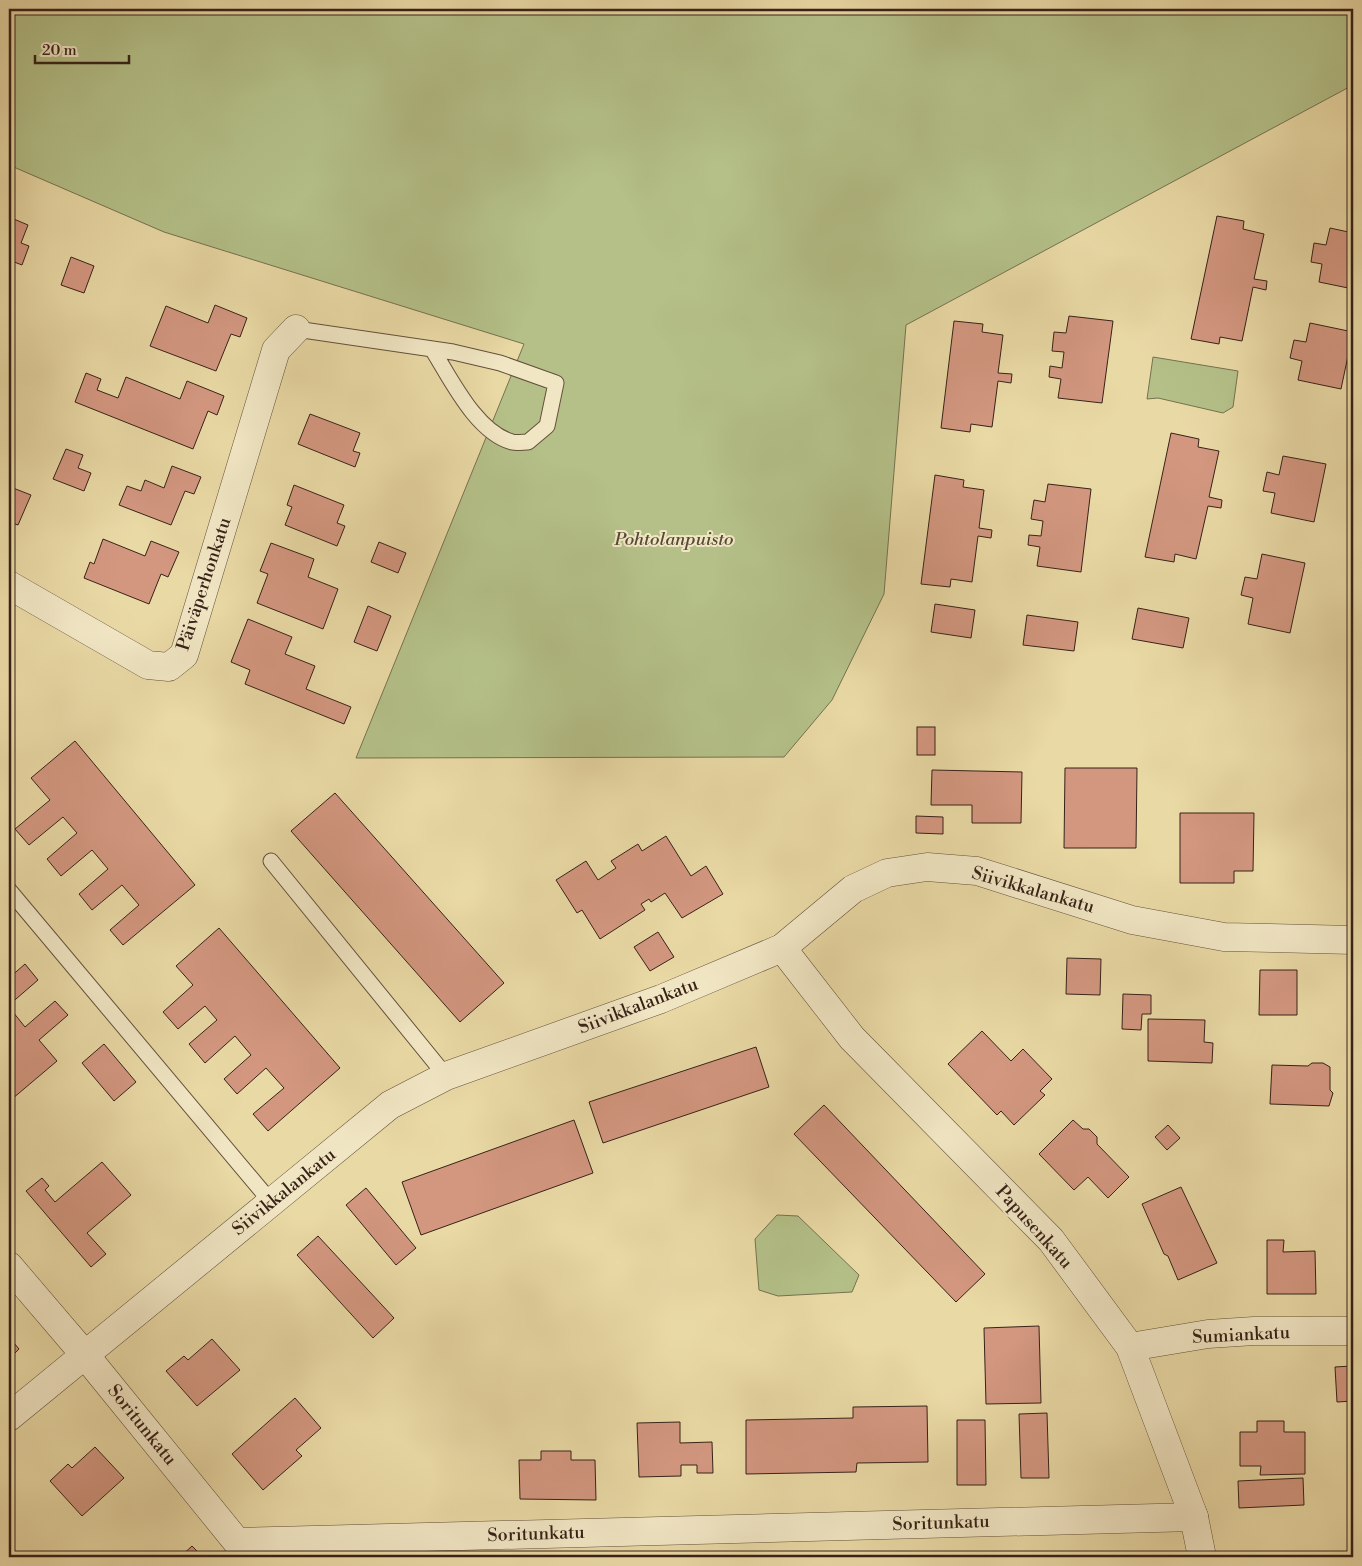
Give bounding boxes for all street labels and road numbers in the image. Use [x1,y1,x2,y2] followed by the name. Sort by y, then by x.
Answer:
[172,514,237,654] street label: Päiväperhonkatu
[969,862,1098,919] street label: Siivikkalankatu
[575,972,702,1039] street label: Siivikkalankatu
[228,1143,341,1241] street label: Siivikkalankatu
[990,1180,1078,1274] street label: Papusenkatu
[1192,1321,1291,1349] street label: Sumiankatu
[102,1380,182,1471] street label: Soritunkatu
[892,1510,991,1536] street label: Soritunkatu
[487,1521,586,1547] street label: Soritunkatu

